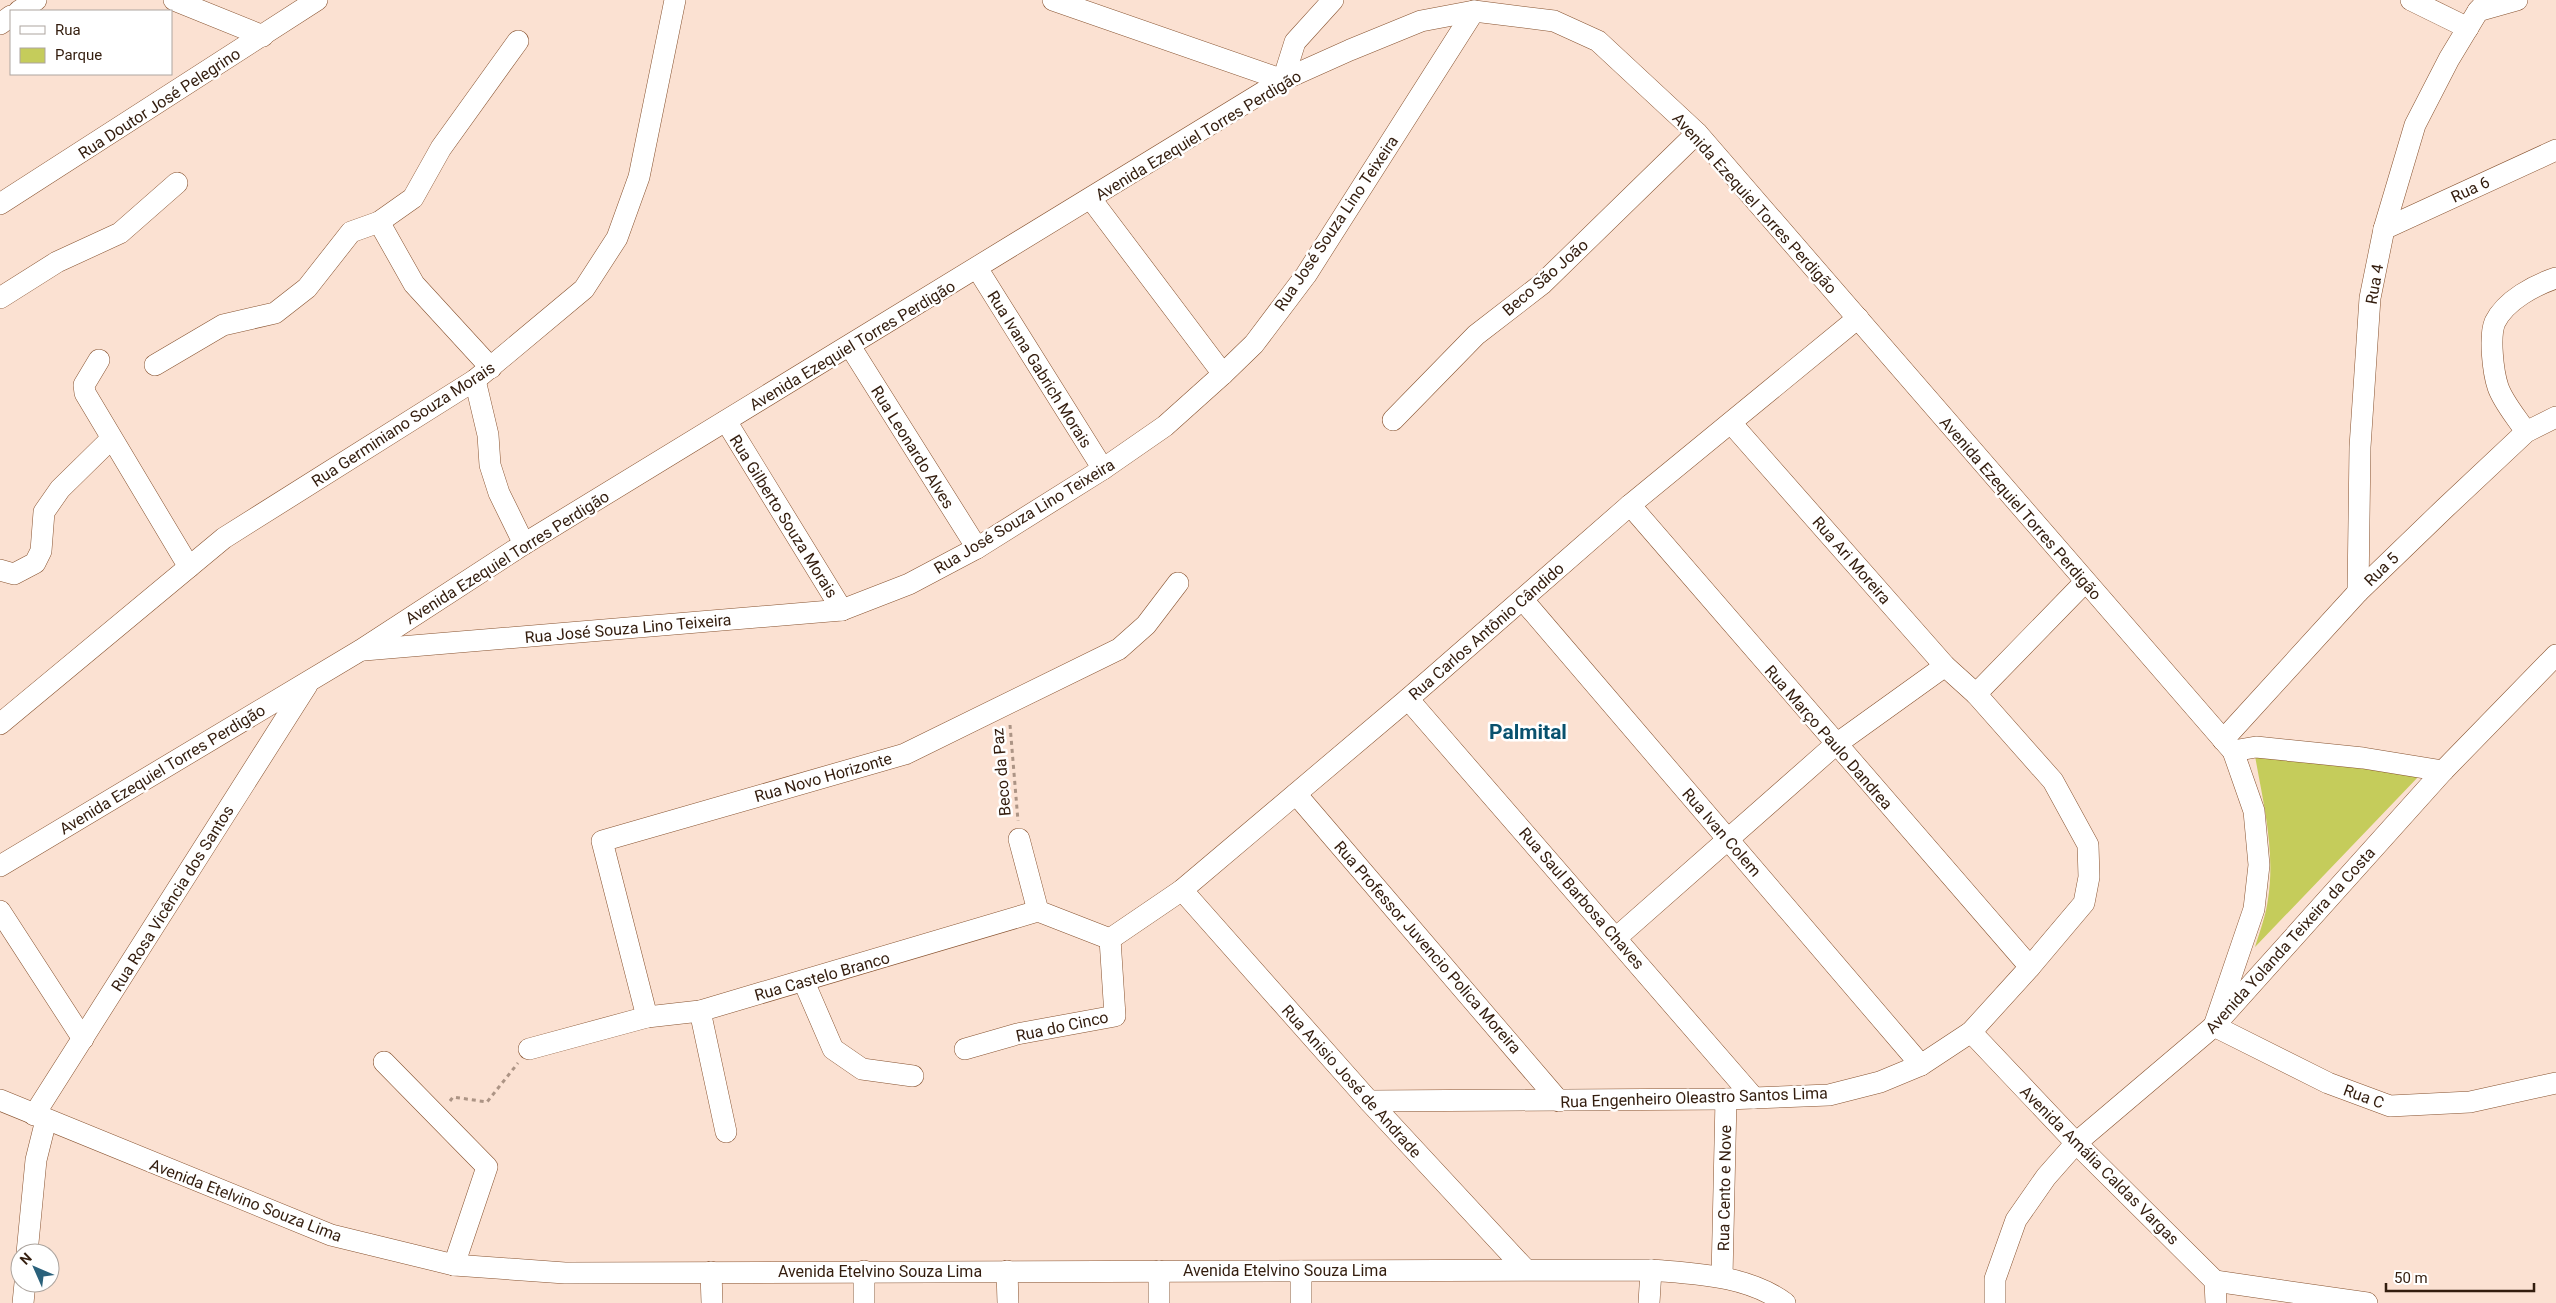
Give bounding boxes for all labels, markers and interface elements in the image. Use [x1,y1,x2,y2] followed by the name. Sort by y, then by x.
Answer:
[10,10,172,75] legend
[55,21,81,39] text: Rua
[75,44,244,163] street label: Rua Doutor José Pelegrino
[55,46,102,64] text: Parque
[1092,66,1305,205] street label: Avenida Ezequiel Torres Perdigão
[1668,109,1841,298] street label: Avenida Ezequiel Torres Perdigão
[1271,132,1402,315] street label: Rua José Souza Lino Teixeira
[2448,172,2493,207] street label: Rua 6
[1499,235,1592,320] street label: Beco São João
[2362,263,2387,306] street label: Rua 4
[746,276,959,415] street label: Avenida Ezequiel Torres Perdigão
[983,287,1096,451] street label: Rua Ivana Gabrich Morais
[308,358,498,491] street label: Rua Germiniano Souza Morais
[867,382,958,512] street label: Rua Leonardo Alves
[1936,413,2105,604] street label: Avenida Ezequiel Torres Perdigão
[726,431,842,601] street label: Rua Gilberto Souza Morais
[931,455,1118,578] street label: Rua José Souza Lino Teixeira
[402,487,613,628] street label: Avenida Ezequiel Torres Perdigão
[1808,513,1895,608] street label: Rua Ari Moreira
[2360,549,2402,590] street label: Rua 5
[1405,559,1568,704] street label: Rua Carlos Antônio Cândido
[524,610,732,647] street label: Rua José Souza Lino Teixeira
[1761,661,1896,813] street label: Rua Março Paulo Dandrea
[56,700,269,839] street label: Avenida Ezequiel Torres Perdigão
[1489,720,1567,744] district label: Palmital
[988,727,1015,817] street label: Beco da Paz
[752,749,894,806] street label: Rua Novo Horizonte
[1678,784,1765,880] street label: Rua Ivan Colem
[107,802,238,995] street label: Rua Rosa Vicência dos Santos
[1515,824,1648,973] street label: Rua Saul Barbosa Chaves
[1330,837,1525,1057] street label: Rua Professor Juvencio Polica Moreira
[2202,843,2379,1037] street label: Avenida Yolanda Teixeira da Costa
[752,948,892,1005] street label: Rua Castelo Branco
[1278,1001,1425,1162] street label: Rua Anisio José de Andrade
[1014,1007,1110,1046] street label: Rua do Cinco
[2341,1080,2387,1113] street label: Rua C
[2016,1082,2183,1249] street label: Avenida Amália Caldas Vargas
[1560,1083,1828,1112] street label: Rua Engenheiro Oleastro Santos Lima
[1714,1125,1735,1251] street label: Rua Cento e Nove
[147,1155,345,1246] street label: Avenida Etelvino Souza Lima
[10,1243,60,1293] north arrow
[17,1250,35,1268] text: N
[2386,1260,2534,1292] scale bar
[1183,1261,1387,1280] street label: Avenida Etelvino Souza Lima
[778,1262,982,1281] street label: Avenida Etelvino Souza Lima
[2394,1269,2428,1287] text: 50 m

